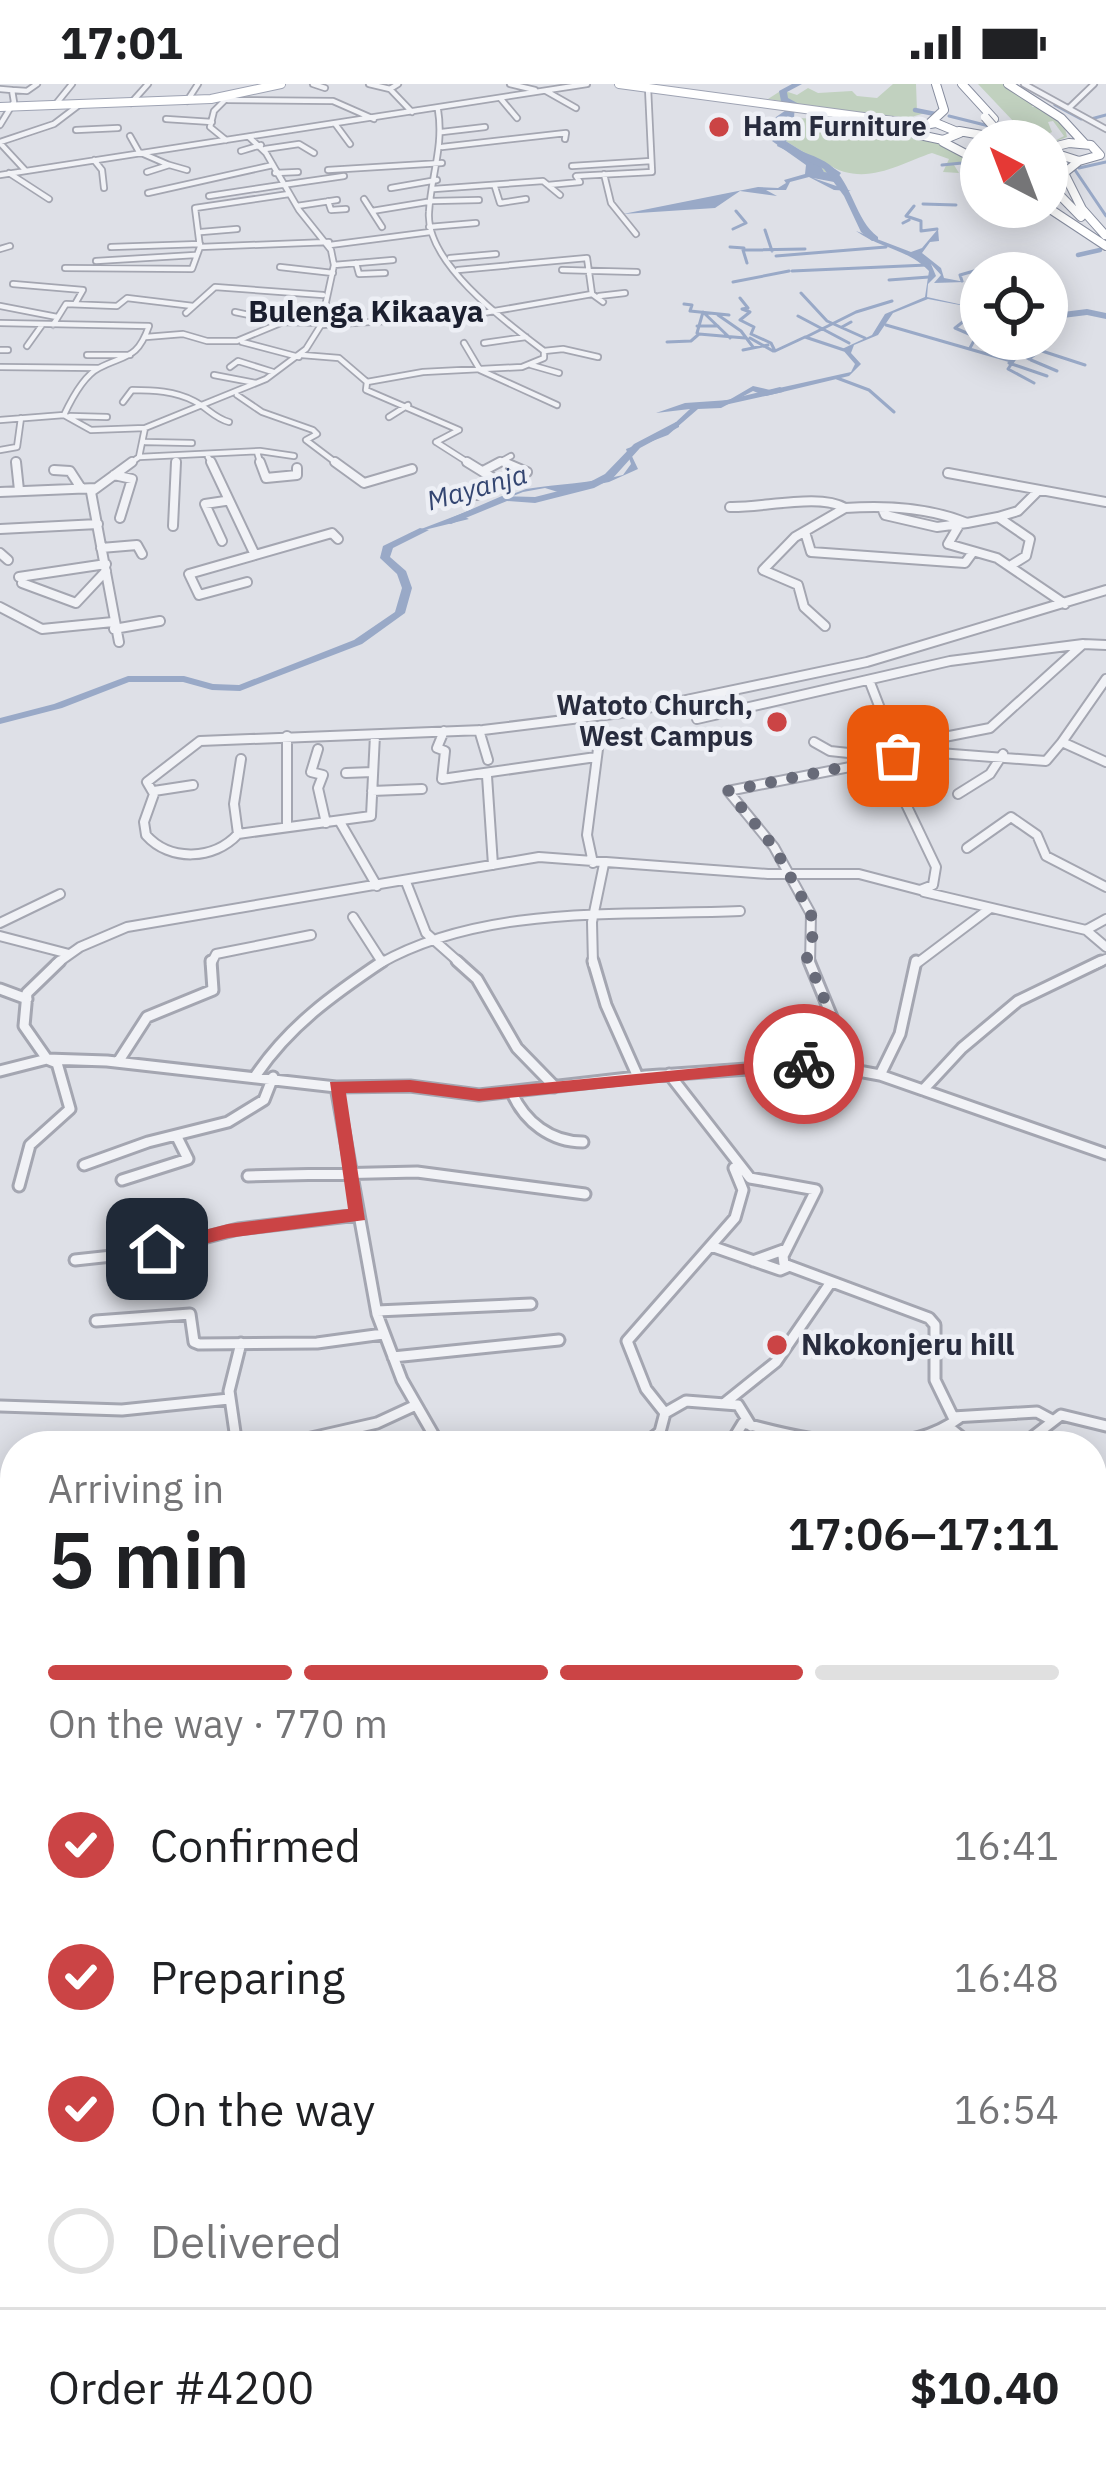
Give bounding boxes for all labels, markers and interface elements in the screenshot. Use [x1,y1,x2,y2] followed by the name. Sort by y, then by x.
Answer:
[60,13,183,71] text: 17:01
[743,108,927,143] place label: Ham Furniture
[706,114,732,140] marker: Ham Furniture
[960,120,1068,228] north arrow
[960,120,1068,360] map controls
[960,252,1068,360] button: locate
[248,291,484,330] district label: Bulenga Kikaaya
[422,456,531,518] water label: Mayanja
[556,687,753,753] place label: Watoto Church, West Campus
[847,705,949,807] pin
[764,709,790,735] marker: Watoto Church, West Campus
[865,723,931,789] icon: bag
[744,1004,864,1124] courier
[771,1031,837,1097] icon: bike
[106,1198,208,1300] pin
[124,1216,190,1282] icon: home
[801,1324,1014,1363] place label: Nkokonjeru hill
[764,1332,790,1358] marker: Nkokonjeru hill
[48,1463,224,1514] text: Arriving in
[788,1504,1059,1562] text: 17:06–17:11
[48,1508,250,1609] text: 5 min
[48,1698,388,1749] text: On the way · 770 m
[48,1812,114,1878] icon: check
[150,1816,361,1874] text: Confirmed
[954,1820,1059,1871] text: 16:41
[48,1944,114,2010] icon: check
[150,1948,345,2006] text: Preparing
[954,1952,1059,2003] text: 16:48
[48,2076,114,2142] icon: check
[150,2080,375,2138] text: On the way
[954,2084,1059,2135] text: 16:54
[150,2212,342,2270] text: Delivered
[48,2358,314,2416] text: Order #4200
[910,2358,1059,2416] text: $10.40

